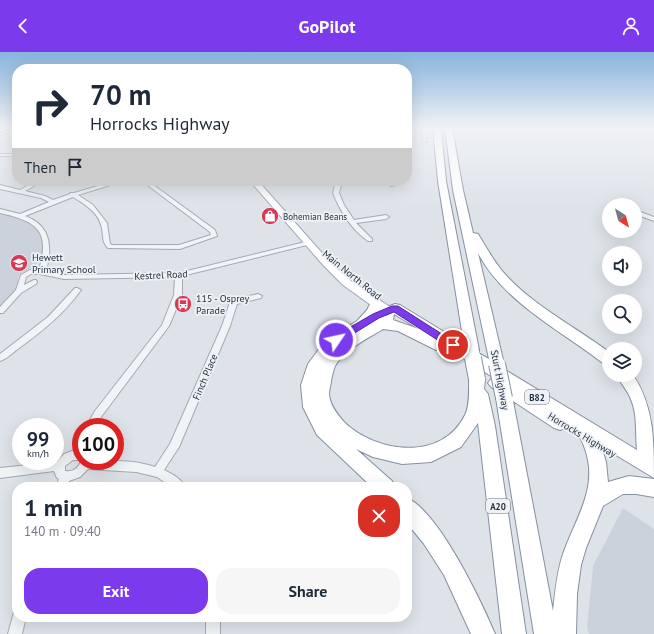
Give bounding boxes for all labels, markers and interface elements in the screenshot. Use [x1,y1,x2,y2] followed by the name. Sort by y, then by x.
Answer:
[12,15,34,37] icon: back
[298,15,356,38] text: GoPilot
[620,15,642,37] icon: person
[90,76,151,113] text: 70 m
[24,80,76,132] icon: right
[90,112,230,135] text: Horrocks Highway
[64,156,86,178] icon: arrive
[24,158,56,177] text: Then
[602,198,642,238] north arrow
[602,198,642,382] map controls
[260,206,280,226] shop icon: Bohemian Beans
[283,211,347,222] place label: Bohemian Beans
[602,246,642,286] button: sound
[320,247,384,303] street label: Main North Road
[32,251,96,276] place label: Hewett Primary School
[9,253,29,273] school or university icon: Hewett Primary School
[134,267,188,283] street label: Kestrel Road
[196,292,249,317] place label: 115 - Osprey Parade
[173,294,193,314] bus stop icon: 115 - Osprey Parade
[602,294,642,334] button: search
[315,319,357,361] position arrow
[436,328,470,362] pin
[442,334,464,356] icon: arrive
[602,342,642,382] button: layers
[488,349,512,412] street label: Sturt Highway
[189,352,221,402] street label: Finch Place
[525,390,549,404] road number: B82
[545,409,619,461] street label: Horrocks Highway
[72,418,124,470] speed limit sign: 100
[27,426,49,452] text: 99
[27,447,49,460] text: km/h
[24,492,83,523] text: 1 min
[358,495,400,537] button: close
[486,499,510,513] road number: A20
[24,523,101,540] text: 140 m · 09:40
[24,568,208,614] button: Exit
[216,568,400,614] button: Share

